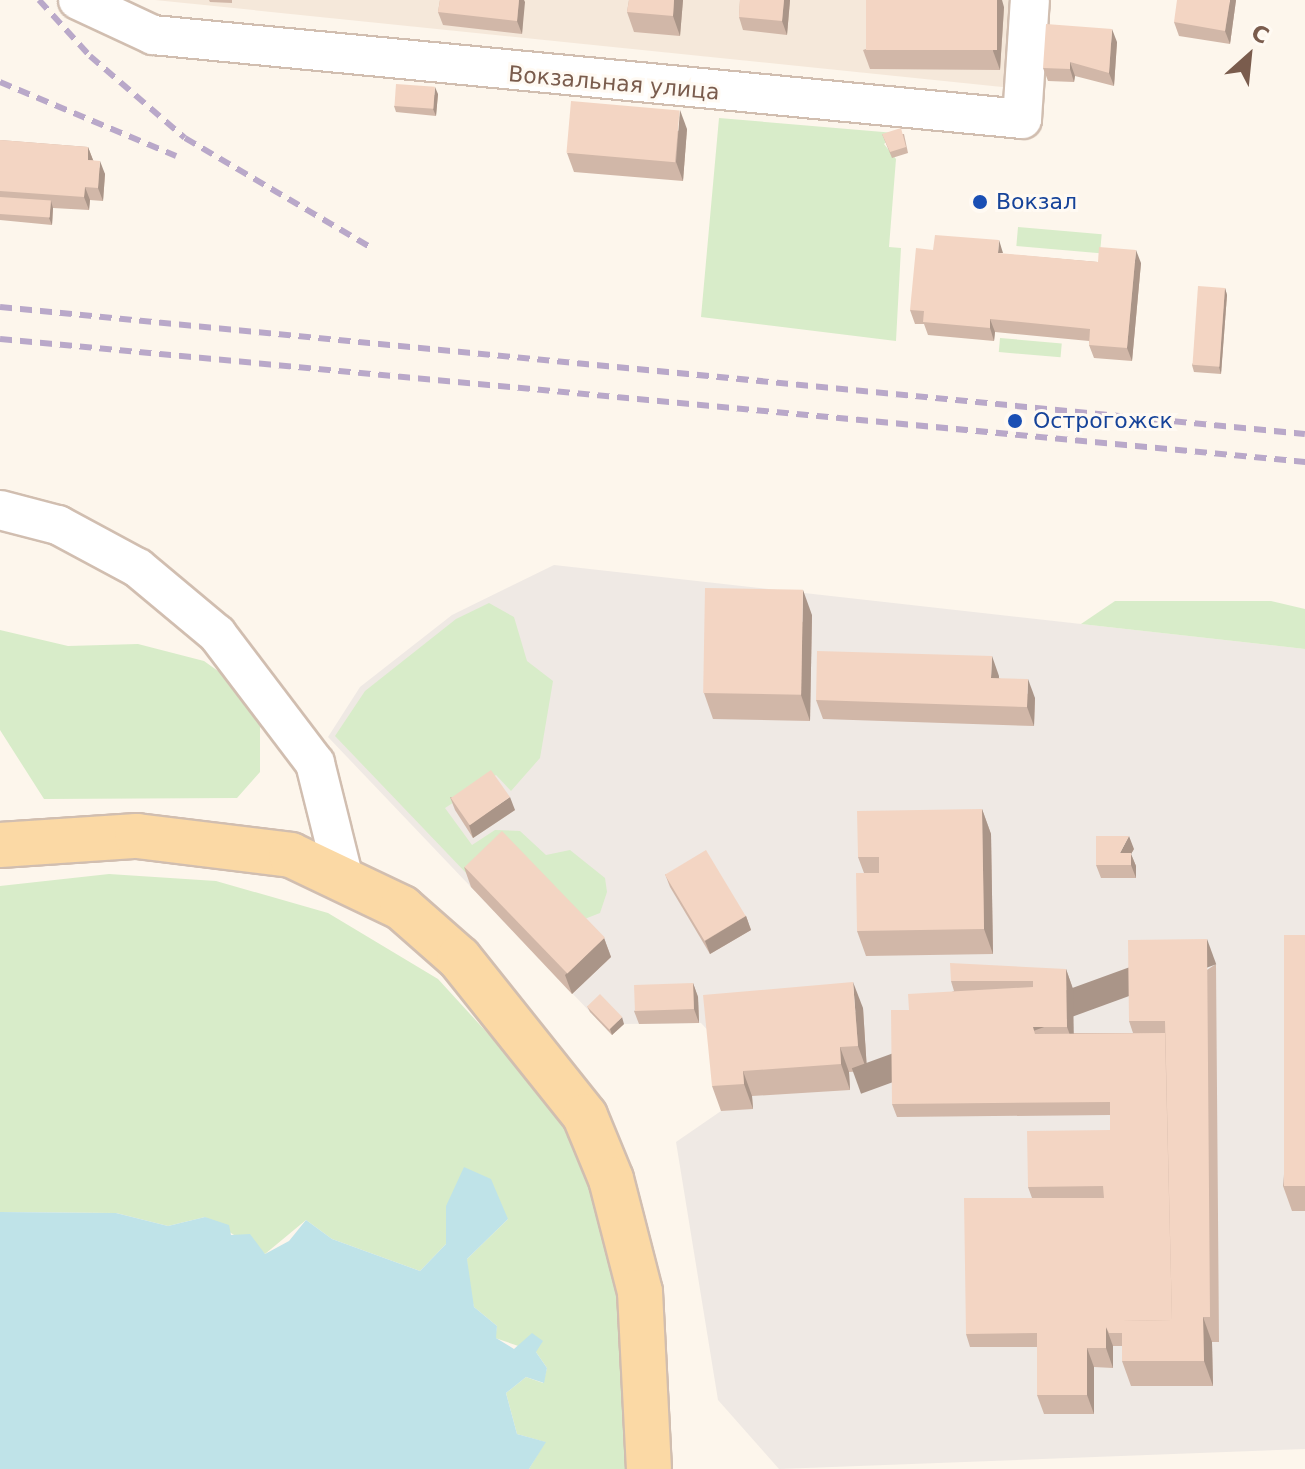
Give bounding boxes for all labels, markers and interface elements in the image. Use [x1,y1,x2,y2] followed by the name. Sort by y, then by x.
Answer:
[1209,16,1289,96] north arrow
[1247,19,1273,49] text: С
[507,61,721,105] street label: Вокзальная улица
[996,189,1077,215] place label: Вокзал
[971,193,989,211] marker: Вокзал
[1033,408,1173,434] place label: Острогожск
[1004,410,1026,432] marker: Острогожск

